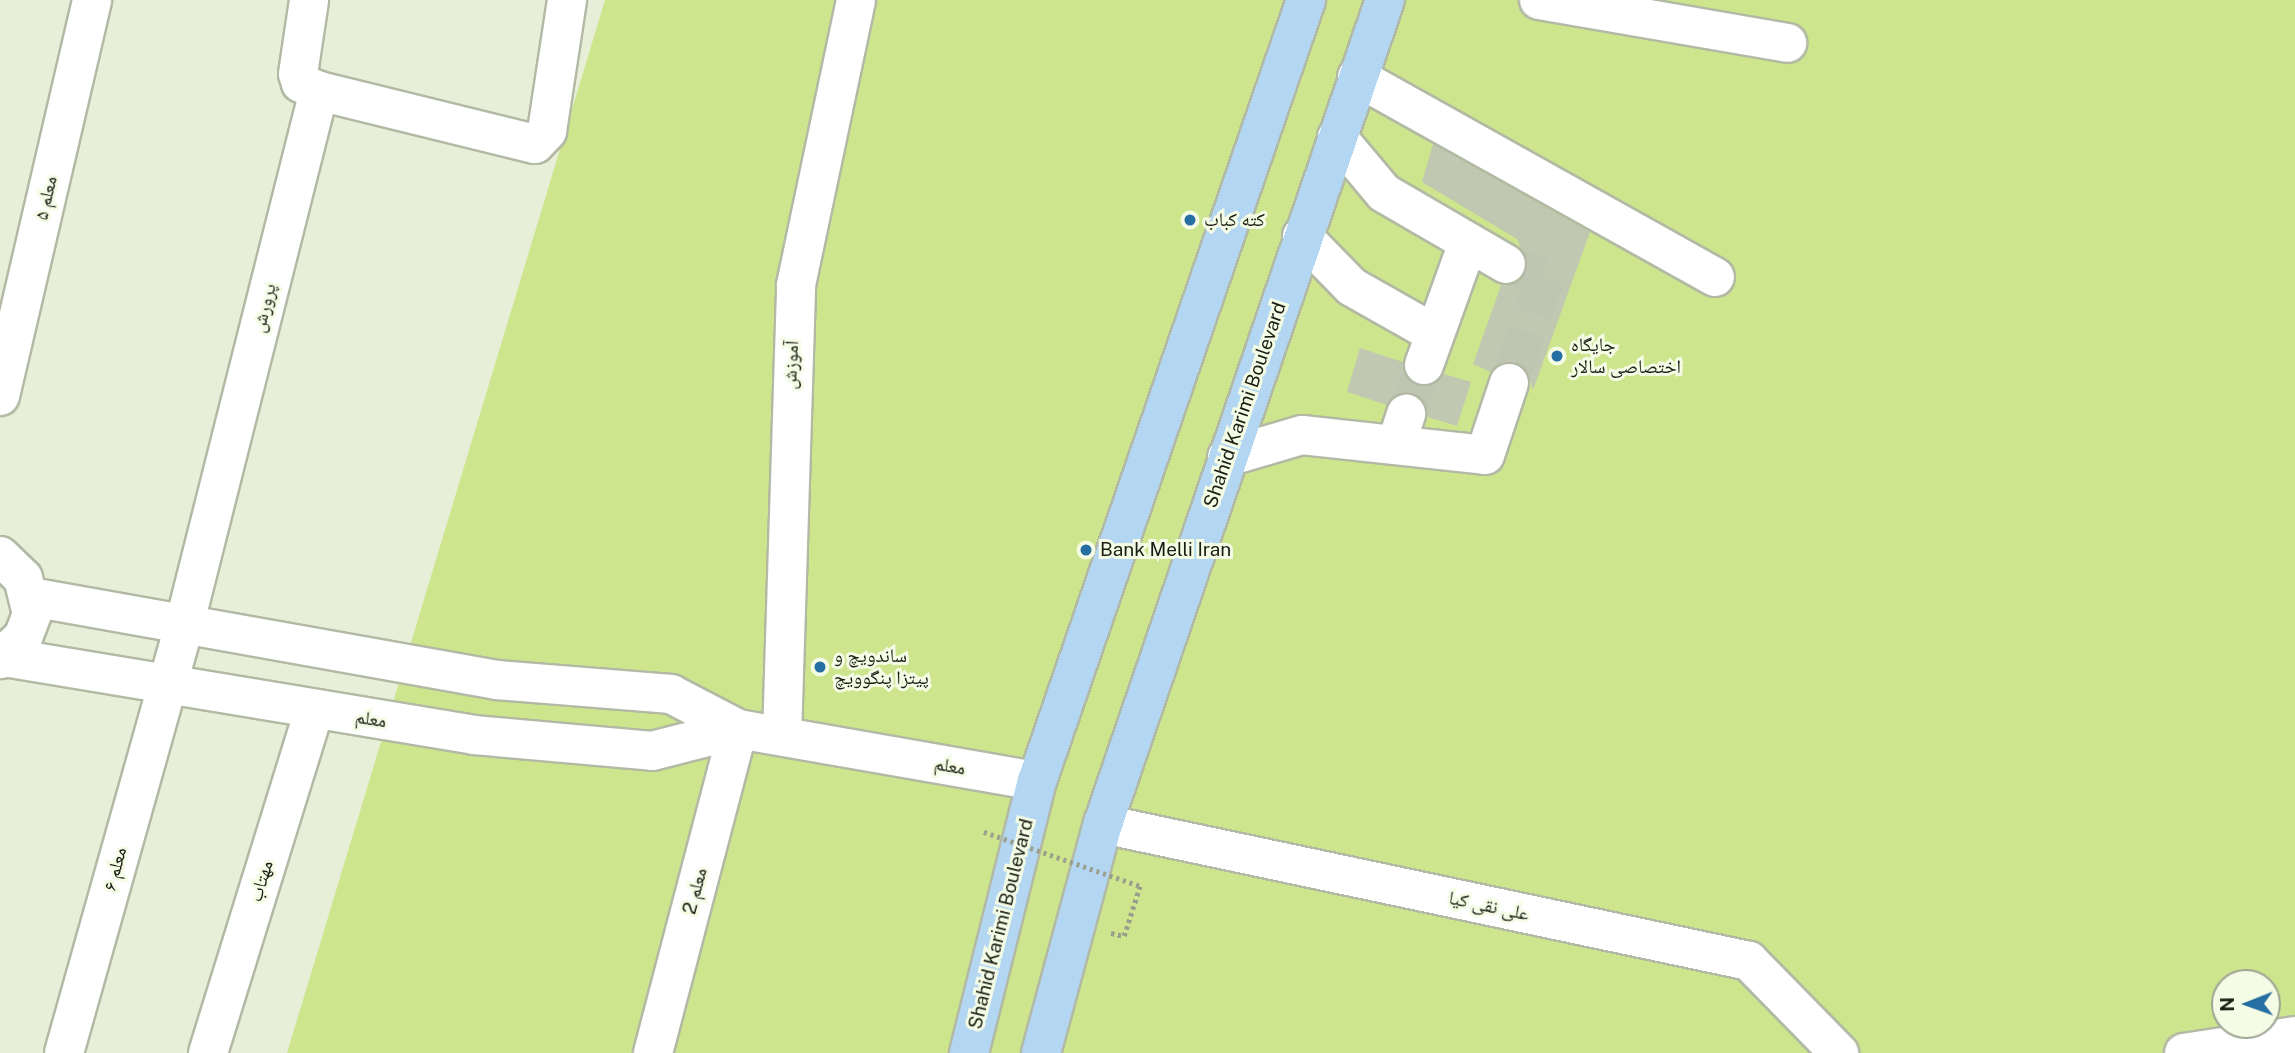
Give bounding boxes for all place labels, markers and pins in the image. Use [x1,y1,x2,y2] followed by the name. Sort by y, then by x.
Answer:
[1204,209,1265,231] place label: کته کباب
[1182,212,1198,228] marker: کته کباب
[1571,334,1681,378] place label: جایگاه اختصاصی سالار
[1549,348,1565,364] marker: جایگاه اختصاصی سالار
[1100,539,1231,561] place label: Bank Melli Iran
[1078,542,1094,558] marker: Bank Melli Iran
[834,645,929,689] place label: ساندویچ و پیتزا پنگوویچ
[812,659,828,675] marker: ساندویچ و پیتزا پنگوویچ

